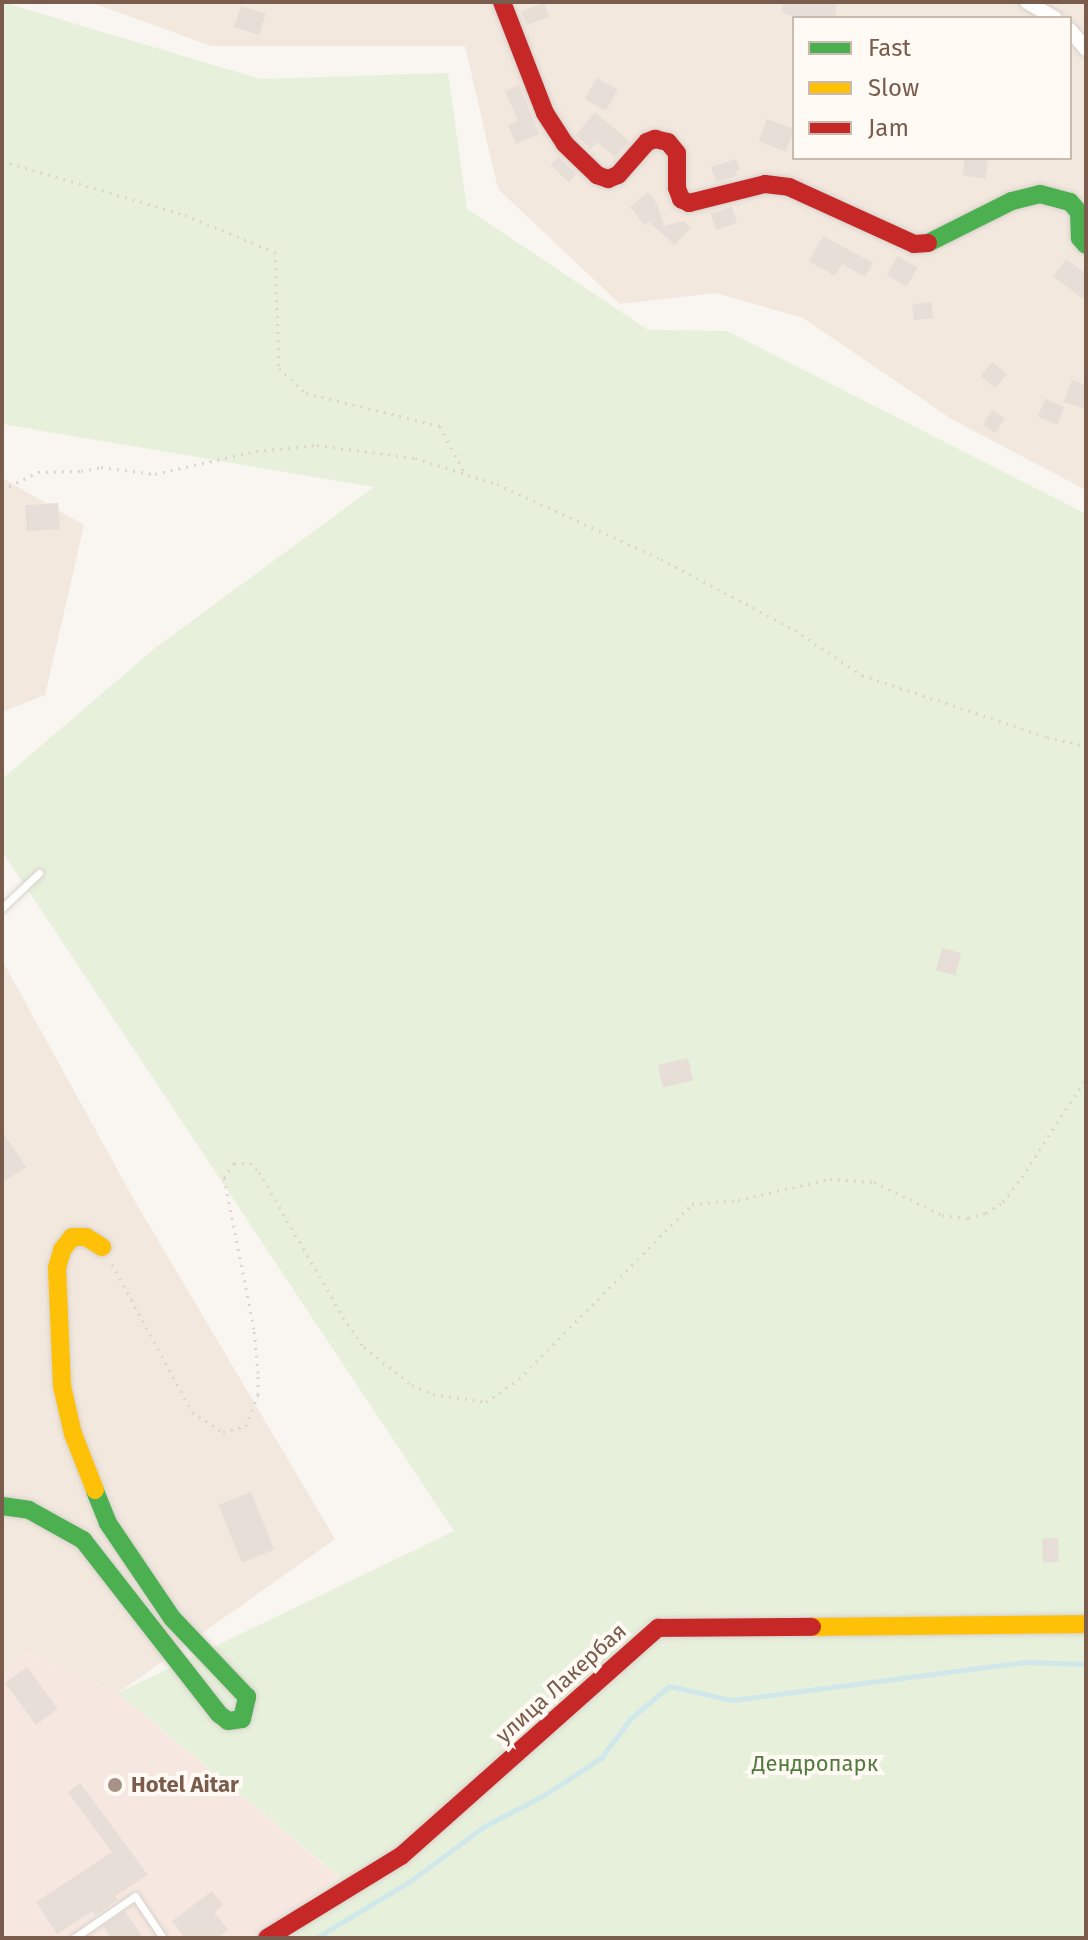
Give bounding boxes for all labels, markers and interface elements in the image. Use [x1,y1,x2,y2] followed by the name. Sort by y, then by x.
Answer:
[792,16,1072,160] legend
[868,34,911,62] text: Fast
[868,74,919,102] text: Slow
[868,114,909,142] text: Jam
[490,1617,632,1749] street label: улица Лакербая
[752,1751,878,1777] park label: Дендропарк
[131,1772,239,1798] place label: Hotel Aitar
[106,1776,124,1794] marker: Hotel Aitar

